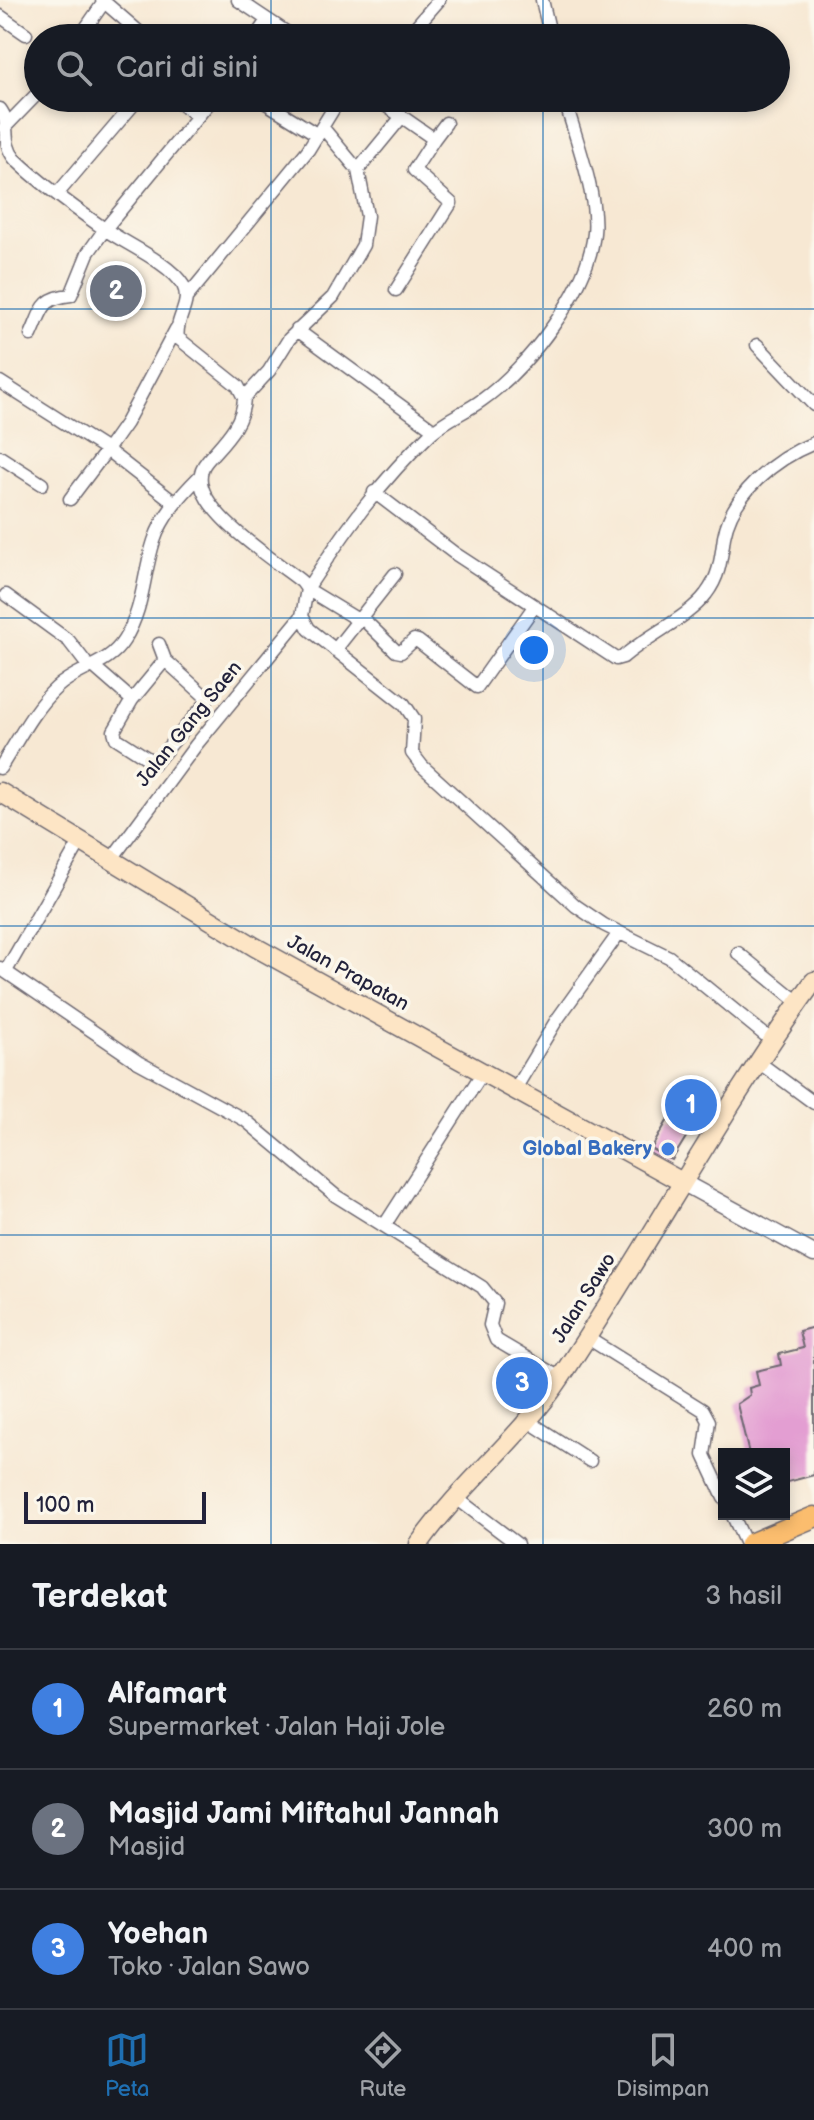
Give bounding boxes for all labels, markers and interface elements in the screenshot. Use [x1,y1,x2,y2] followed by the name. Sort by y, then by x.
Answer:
[24,24,790,112] search box
[52,46,96,90] icon: search
[116,50,258,86] text: Cari di sini
[90,261,142,321] pin: 2
[514,630,554,670] your location
[131,656,247,792] street label: Jalan Gang Saen
[283,930,413,1016] street label: Jalan Prapatan
[665,1075,717,1135] pin: 1
[523,1137,653,1161] place label: Global Bakery
[659,1140,677,1158] marker: Global Bakery
[547,1249,621,1347] street label: Jalan Sawo
[496,1353,548,1413] pin: 3
[718,1448,790,1520] map controls
[718,1448,790,1520] button: layers
[24,1488,206,1524] scale bar
[36,1492,95,1519] text: 100 m
[32,1576,167,1617] text: Terdekat
[705,1581,782,1612] text: 3 hasil
[108,1676,227,1712] text: Alfamart
[53,1694,63,1725] text: 1
[707,1694,782,1725] text: 260 m
[108,1712,445,1743] text: Supermarket · Jalan Haji Jole
[108,1796,499,1832] text: Masjid Jami Miftahul Jannah
[50,1814,66,1845] text: 2
[707,1814,782,1845] text: 300 m
[108,1832,185,1863] text: Masjid
[108,1916,208,1952] text: Yoehan
[50,1934,66,1965] text: 3
[707,1934,782,1965] text: 400 m
[108,1952,310,1983] text: Toko · Jalan Sawo
[105,2028,149,2103] tab: Peta
[359,2028,406,2103] tab: Rute
[616,2028,709,2103] tab: Disimpan

